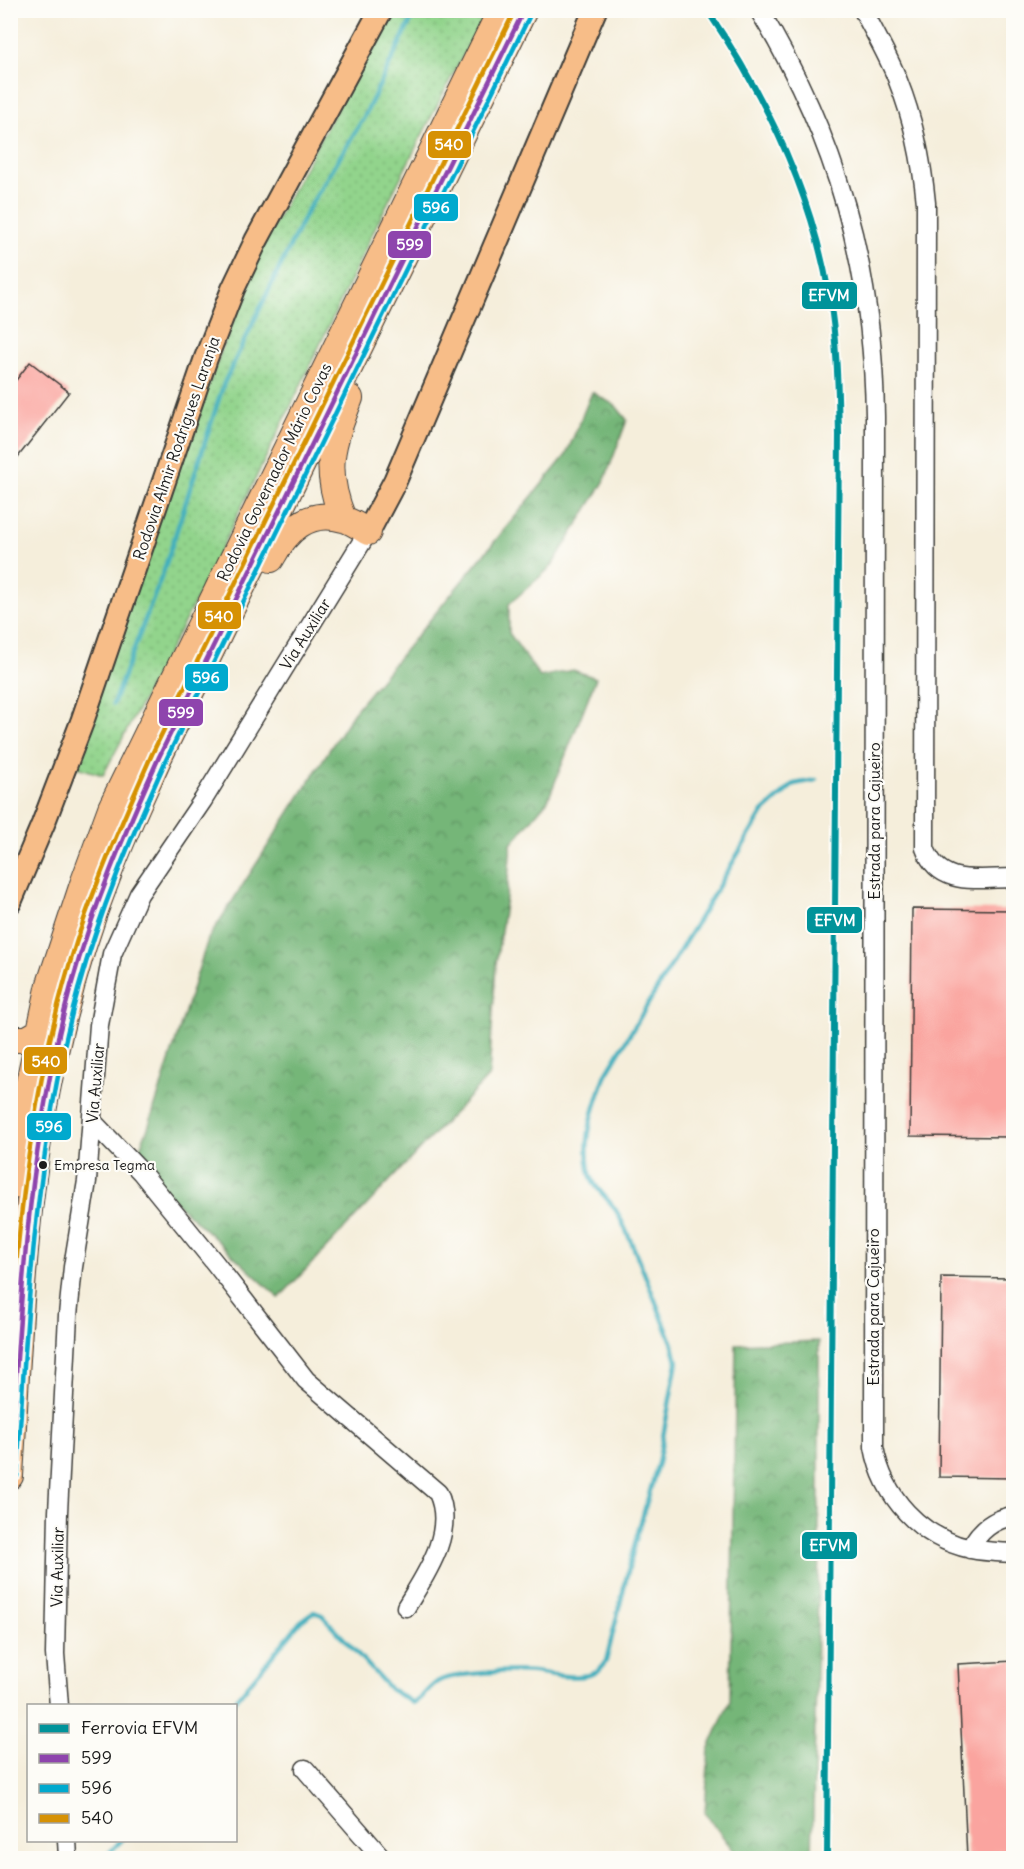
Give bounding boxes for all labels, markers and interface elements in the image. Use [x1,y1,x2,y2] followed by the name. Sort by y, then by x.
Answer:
[427,130,472,159] line badge: 540
[435,134,463,154] text: 540
[413,193,459,222] line badge: 596
[422,197,450,217] text: 596
[387,230,432,259] line badge: 599
[396,234,424,254] text: 599
[801,281,858,310] line badge: EFVM
[808,285,850,305] text: EFVM
[128,334,224,562] street label: Rodovia Almir Rodrigues Laranja
[212,359,336,585] street label: Rodovia Governador Mário Covas
[275,594,335,673] street label: Via Auxiliar
[197,601,242,630] line badge: 540
[205,606,233,626] text: 540
[184,663,229,692] line badge: 596
[192,667,220,687] text: 596
[158,698,204,727] line badge: 599
[167,702,195,722] text: 599
[864,742,884,900] street label: Estrada para Cajueiro
[806,906,863,934] line badge: EFVM
[814,910,856,930] text: EFVM
[82,1042,109,1124] street label: Via Auxiliar
[23,1046,68,1075] line badge: 540
[32,1051,60,1071] text: 540
[26,1112,72,1141] line badge: 596
[35,1116,63,1136] text: 596
[54,1156,155,1174] place label: Empresa Tegma
[37,1159,49,1171] marker: Empresa Tegma
[863,1228,883,1386] street label: Estrada para Cajueiro
[46,1526,68,1607] street label: Via Auxiliar
[801,1531,858,1560] line badge: EFVM
[809,1535,851,1555] text: EFVM
[27,1704,237,1842] legend
[81,1716,198,1739] text: Ferrovia EFVM
[81,1746,112,1769] text: 599
[81,1776,112,1799] text: 596
[81,1806,114,1829] text: 540

